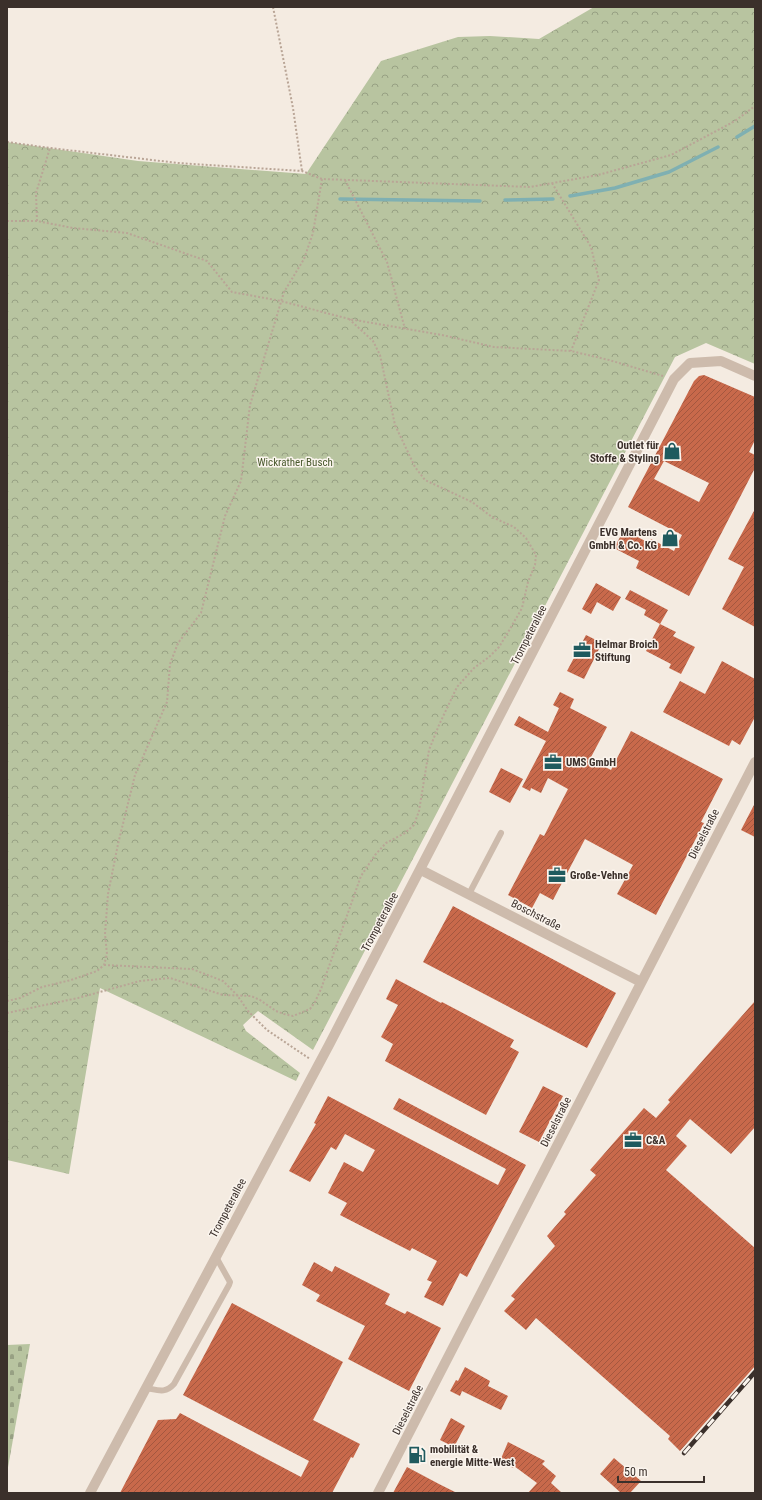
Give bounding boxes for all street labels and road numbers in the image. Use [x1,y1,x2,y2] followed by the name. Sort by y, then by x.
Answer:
[508,603,550,667] street label: Trompeterallee
[686,807,722,861] street label: Dieselstraße
[359,890,401,954] street label: Trompeterallee
[509,897,563,933] street label: Boschstraße
[538,1095,574,1149] street label: Dieselstraße
[207,1176,249,1240] street label: Trompeterallee
[390,1383,426,1437] street label: Dieselstraße

